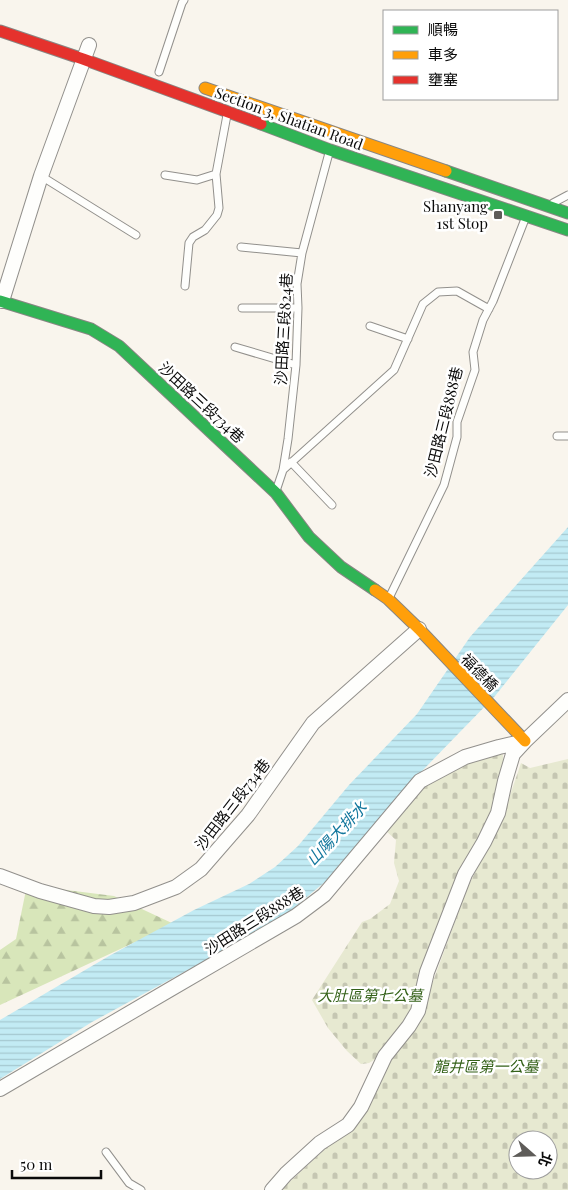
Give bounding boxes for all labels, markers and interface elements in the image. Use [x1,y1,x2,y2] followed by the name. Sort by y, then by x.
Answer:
[383,10,558,100] legend
[428,19,458,39] text: 順暢
[428,44,458,64] text: 車多
[428,69,458,89] text: 壅塞
[212,82,366,154] street label: Section 3, Shatian Road
[423,196,488,233] place label: Shanyang 1st Stop
[492,209,504,221] marker: Shanyang 1st Stop
[270,272,296,386] street label: 沙田路三段824巷
[155,357,249,447] street label: 沙田路三段734巷
[420,365,466,479] street label: 沙田路三段888巷
[457,649,503,695] street label: 福德橋
[190,754,274,854] street label: 沙田路三段734巷
[301,796,372,869] water label: 山陽大排水
[201,881,307,959] street label: 沙田路三段888巷
[317,985,425,1005] park label: 大肚區第七公墓
[433,1056,541,1076] park label: 龍井區第一公墓
[508,1130,558,1180] north arrow
[12,1148,101,1180] scale bar
[534,1150,557,1169] text: 北
[20,1154,53,1174] text: 50 m

